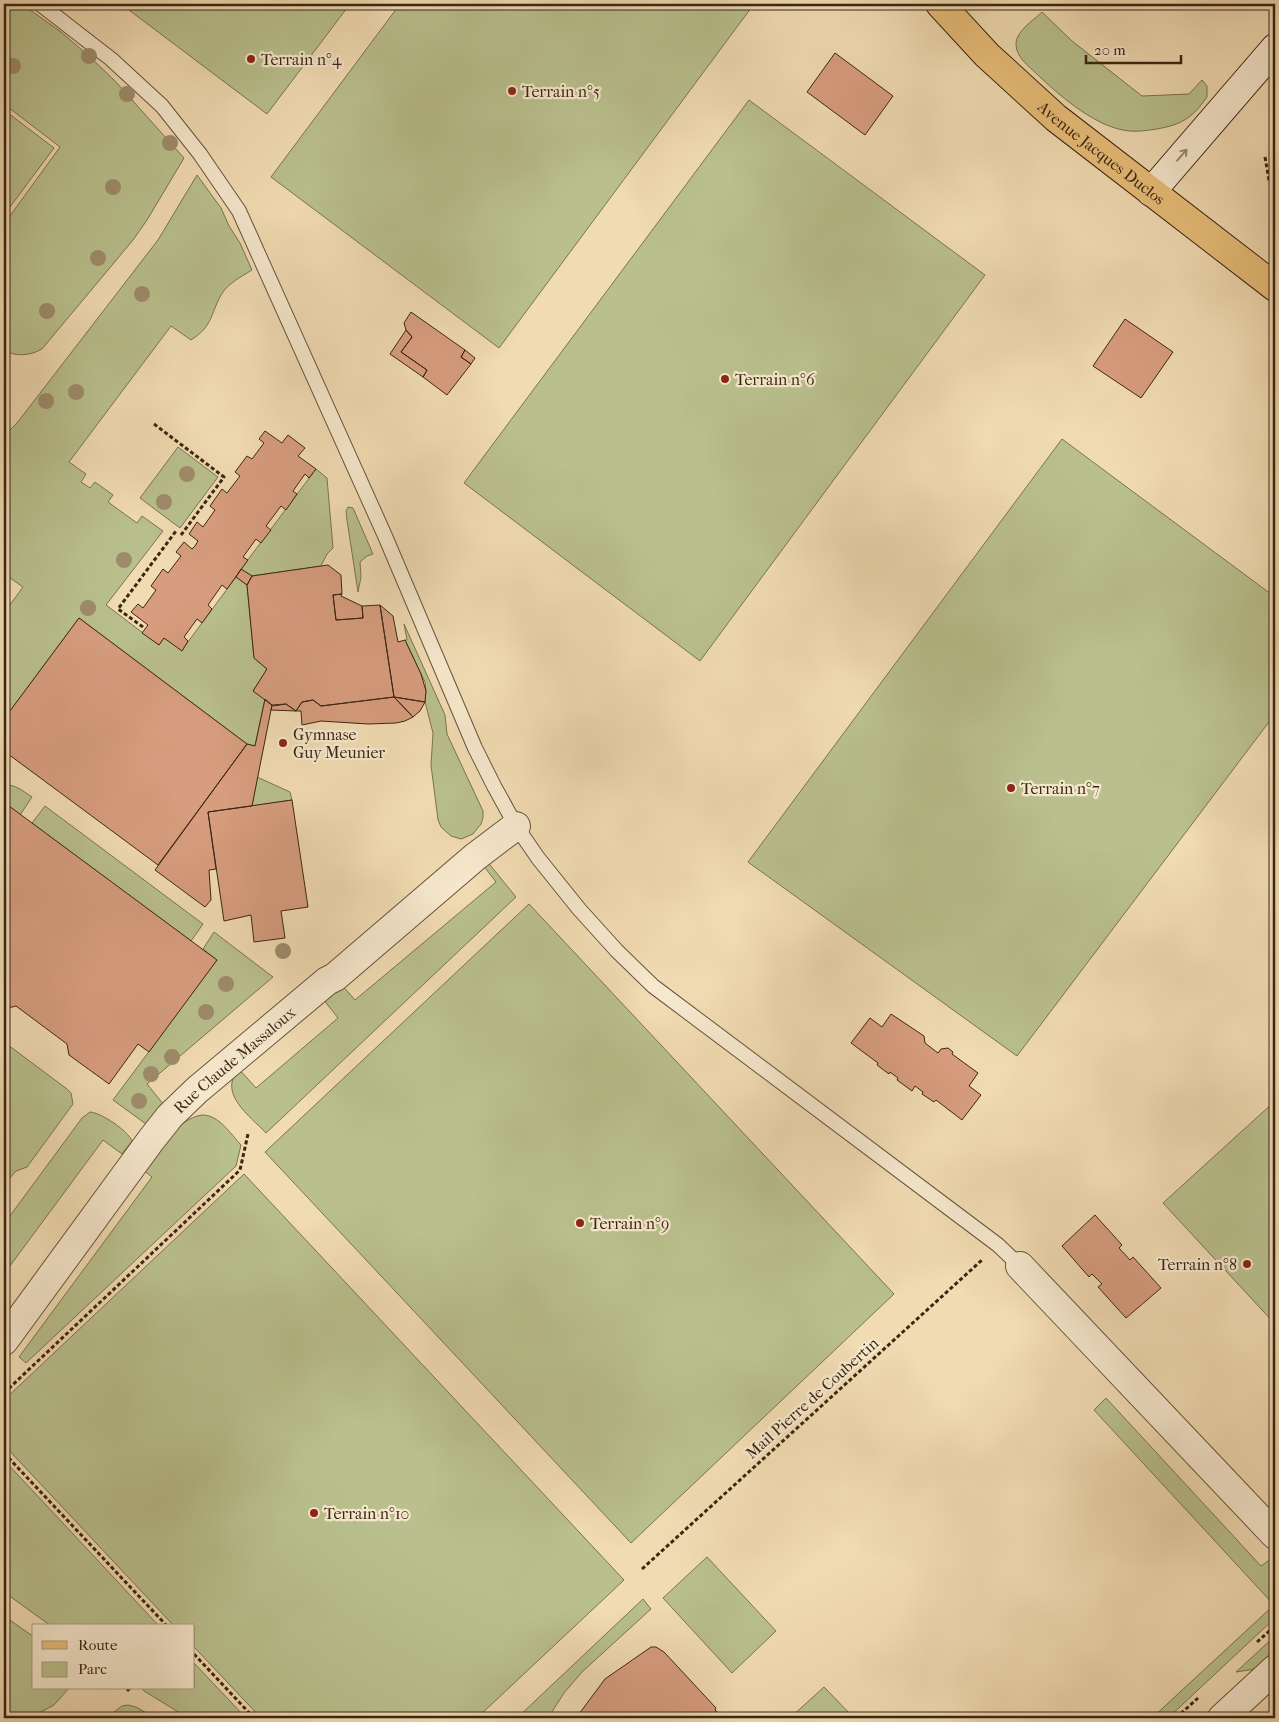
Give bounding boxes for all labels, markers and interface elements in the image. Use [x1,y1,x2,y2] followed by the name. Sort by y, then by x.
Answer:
[1086,32,1182,64] scale bar
[1094,41,1126,59] text: 20 m
[261,50,342,69] place label: Terrain n°4
[245,53,257,65] marker: Terrain n°4
[522,82,600,101] place label: Terrain n°5
[506,85,518,97] marker: Terrain n°5
[1033,96,1169,208] street label: Avenue Jacques Duclos
[1177,148,1188,161] one-way arrow
[735,370,815,389] place label: Terrain n°6
[719,373,731,385] marker: Terrain n°6
[293,725,385,762] place label: Gymnase Guy Meunier
[277,737,289,749] marker: Gymnase Guy Meunier
[1021,779,1100,798] place label: Terrain n°7
[1005,782,1017,794] marker: Terrain n°7
[169,1002,299,1117] street label: Rue Claude Massaloux
[590,1214,669,1233] place label: Terrain n°9
[574,1217,586,1229] marker: Terrain n°9
[1158,1255,1237,1274] place label: Terrain n°8
[1241,1258,1253,1270] marker: Terrain n°8
[742,1333,883,1463] street label: Mail Pierre de Coubertin
[324,1504,409,1523] place label: Terrain n°10
[308,1507,320,1519] marker: Terrain n°10
[32,1624,195,1690] legend
[78,1636,118,1654] text: Route
[78,1660,107,1678] text: Parc

